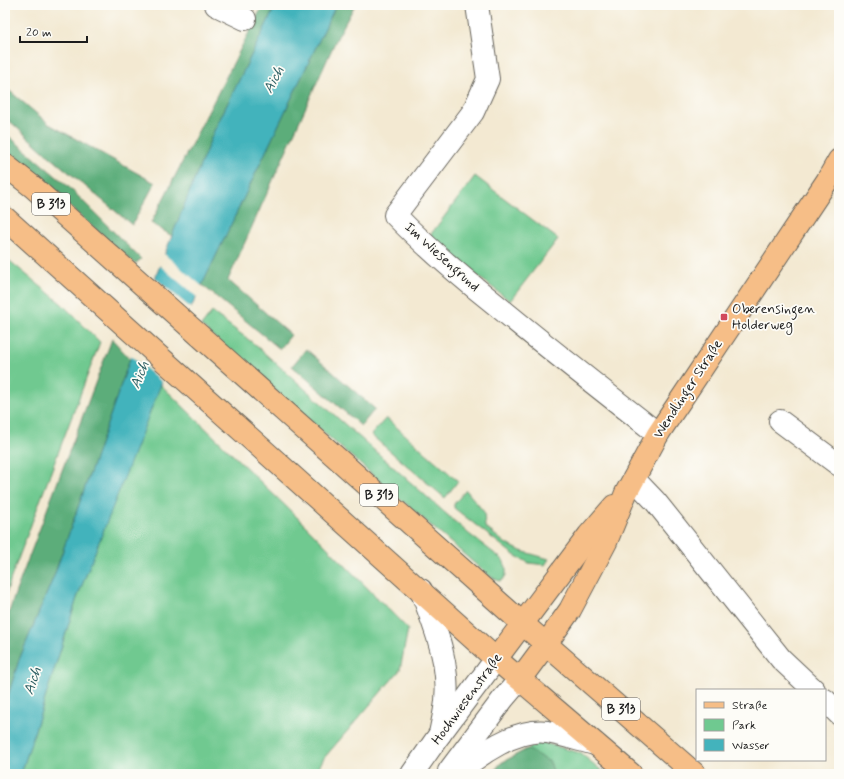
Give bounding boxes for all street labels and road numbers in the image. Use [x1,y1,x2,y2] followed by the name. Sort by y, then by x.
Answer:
[32,193,70,215] road number: B 313
[399,218,483,297] street label: Im Wiesengrund
[649,336,728,443] street label: Wendlinger Straße
[360,484,398,506] road number: B 313
[428,649,506,748] street label: Hochwiesenstraße
[602,698,640,720] road number: B 313

